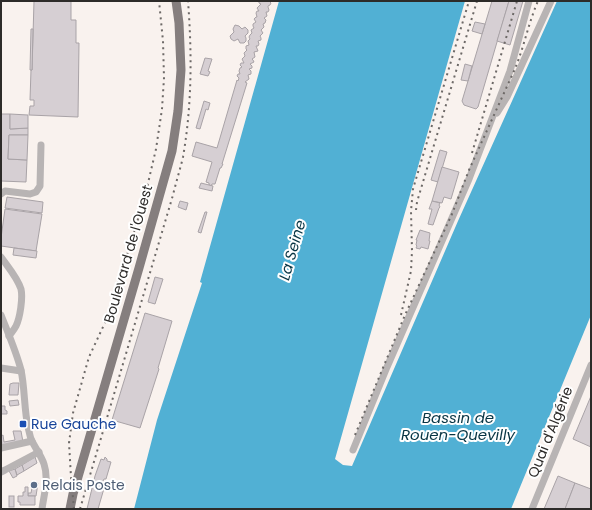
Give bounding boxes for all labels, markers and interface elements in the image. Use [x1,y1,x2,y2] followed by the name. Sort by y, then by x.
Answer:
[99,183,157,325] street label: Boulevard de l'Ouest
[273,217,311,283] water label: La Seine
[523,383,578,481] street label: Quai d'Algérie
[401,407,516,445] water label: Bassin de Rouen-Quevilly
[31,414,117,434] place label: Rue Gauche
[18,419,28,429] marker: Rue Gauche
[42,475,125,495] place label: Relais Poste
[29,480,39,490] marker: Relais Poste

